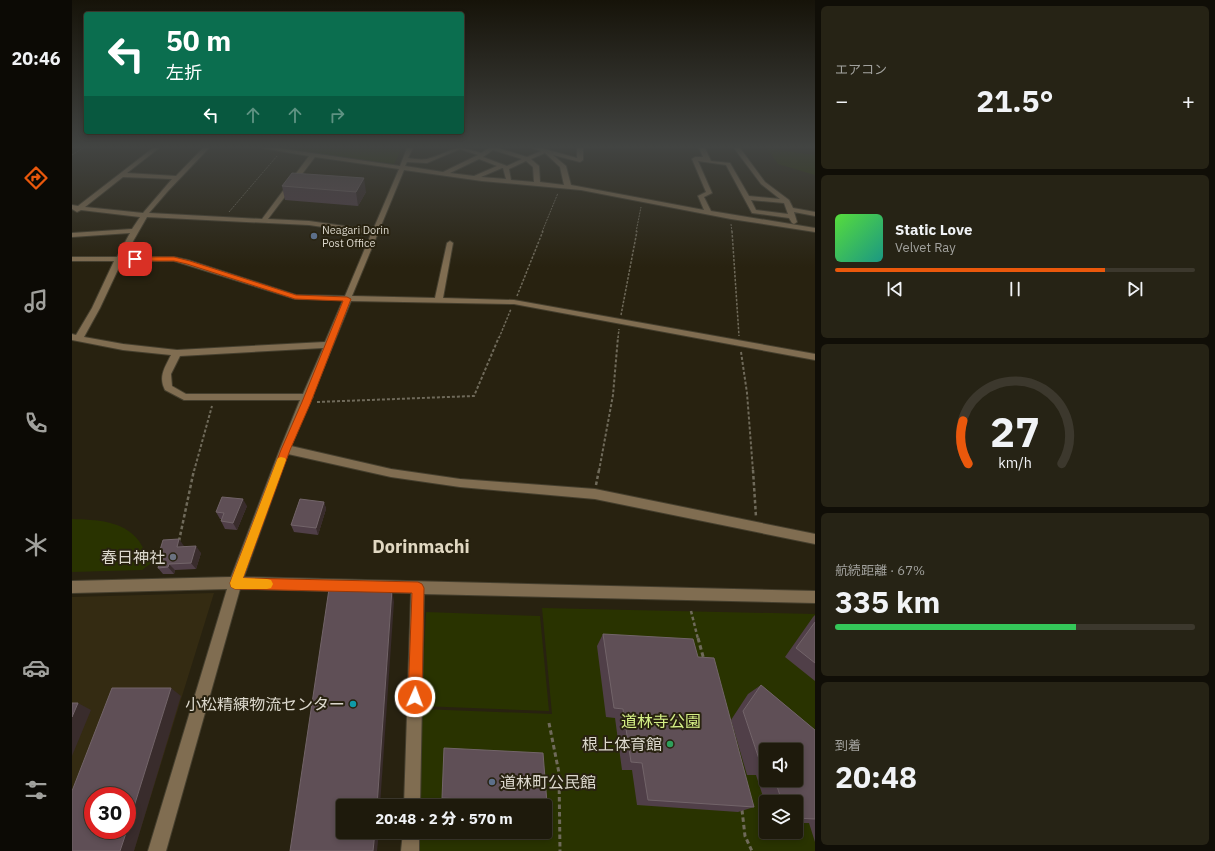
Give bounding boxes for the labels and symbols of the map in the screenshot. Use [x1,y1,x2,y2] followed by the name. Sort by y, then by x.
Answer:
[322,223,389,250] place label: Neagari Dorin Post Office
[309,231,319,241] marker: Neagari Dorin Post Office
[118,242,152,276] pin
[372,535,470,558] district label: Dorinmachi
[101,547,165,567] place label: 春日神社
[168,552,178,562] marker: 春日神社
[394,676,436,718] position arrow
[185,694,345,714] place label: 小松精練物流センター
[348,699,358,709] marker: 小松精練物流センター
[621,711,701,731] park label: 道林寺公園
[582,734,662,754] place label: 根上体育館
[665,739,675,749] marker: 根上体育館
[500,772,596,792] place label: 道林町公民館
[487,777,497,787] marker: 道林町公民館
[84,787,136,839] speed limit sign: 30

